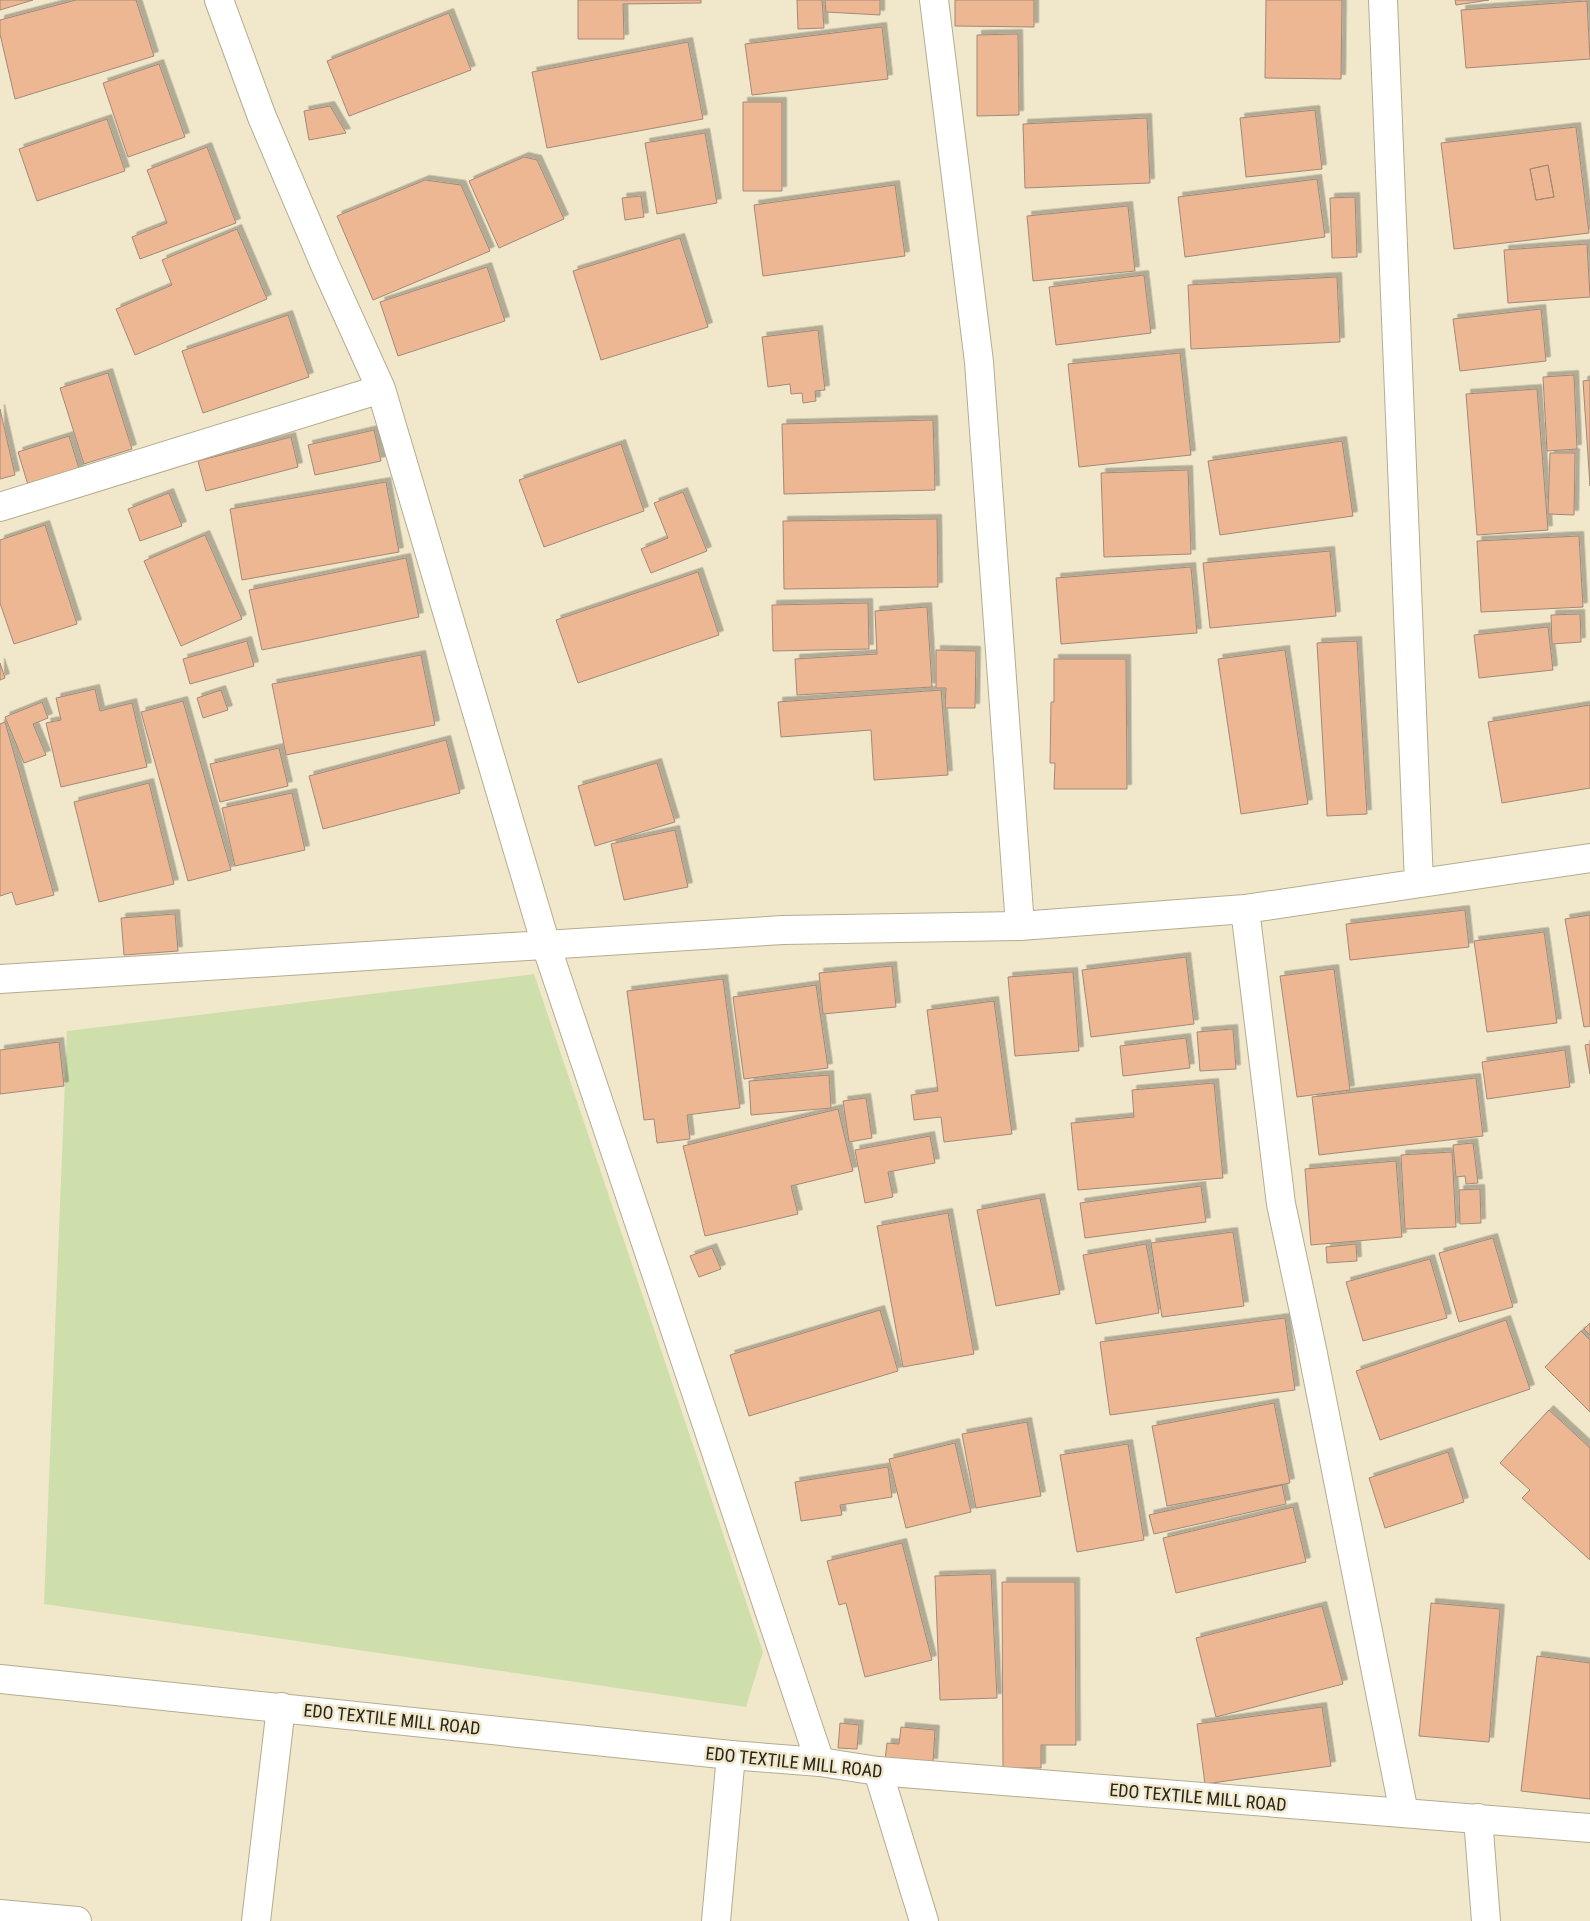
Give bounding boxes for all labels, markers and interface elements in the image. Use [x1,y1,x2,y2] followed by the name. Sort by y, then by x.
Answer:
[303,1699,481,1739] street label: EDO TEXTILE MILL ROAD
[705,1742,883,1782] street label: EDO TEXTILE MILL ROAD
[1109,1779,1287,1815] street label: EDO TEXTILE MILL ROAD

